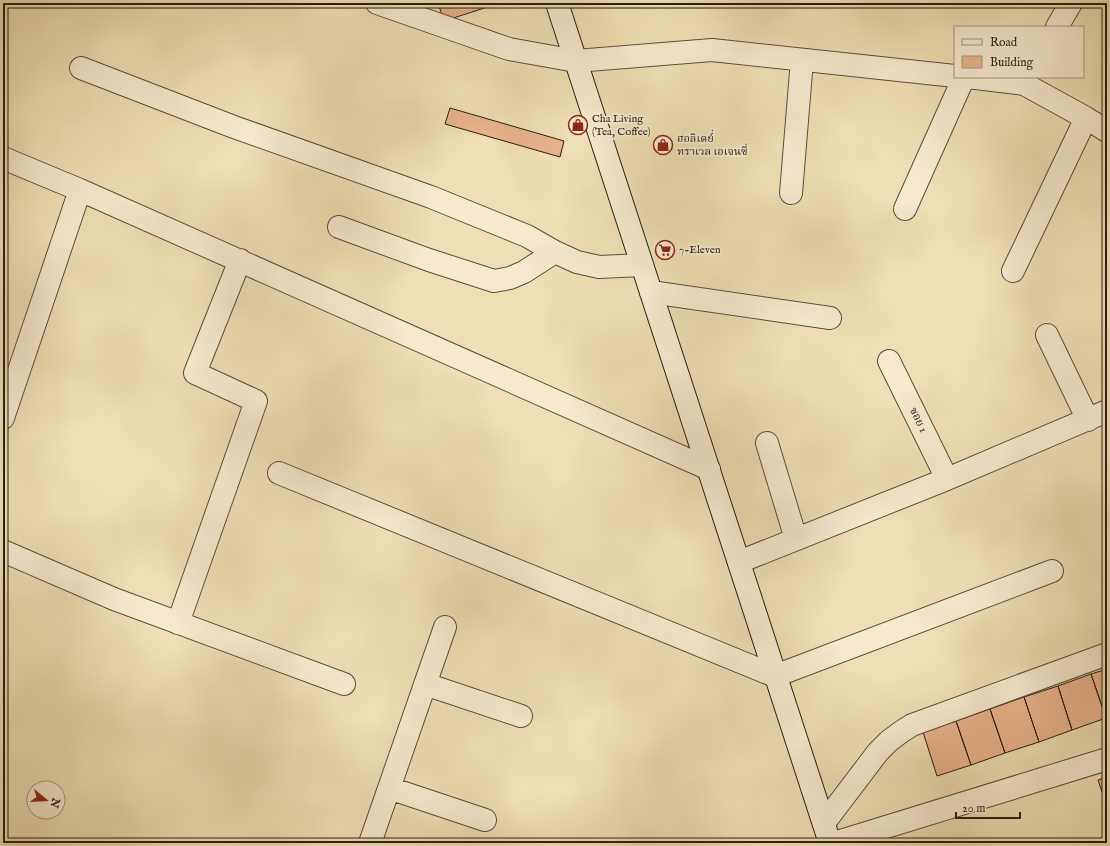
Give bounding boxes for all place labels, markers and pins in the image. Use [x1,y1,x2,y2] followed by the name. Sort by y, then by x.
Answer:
[592,112,651,139] place label: Cha Living (Tea, Coffee)
[567,114,589,136] shop icon: Cha Living (Tea, Coffee)
[677,129,748,159] place label: ฮอลิเดย์่ ทราเวล เอเจนซี่
[652,134,674,156] shop icon: ฮอลิเดย์่ ทราเวล เอเจนซี่
[654,239,676,261] supermarket icon: 7-Eleven
[679,243,721,257] place label: 7-Eleven

